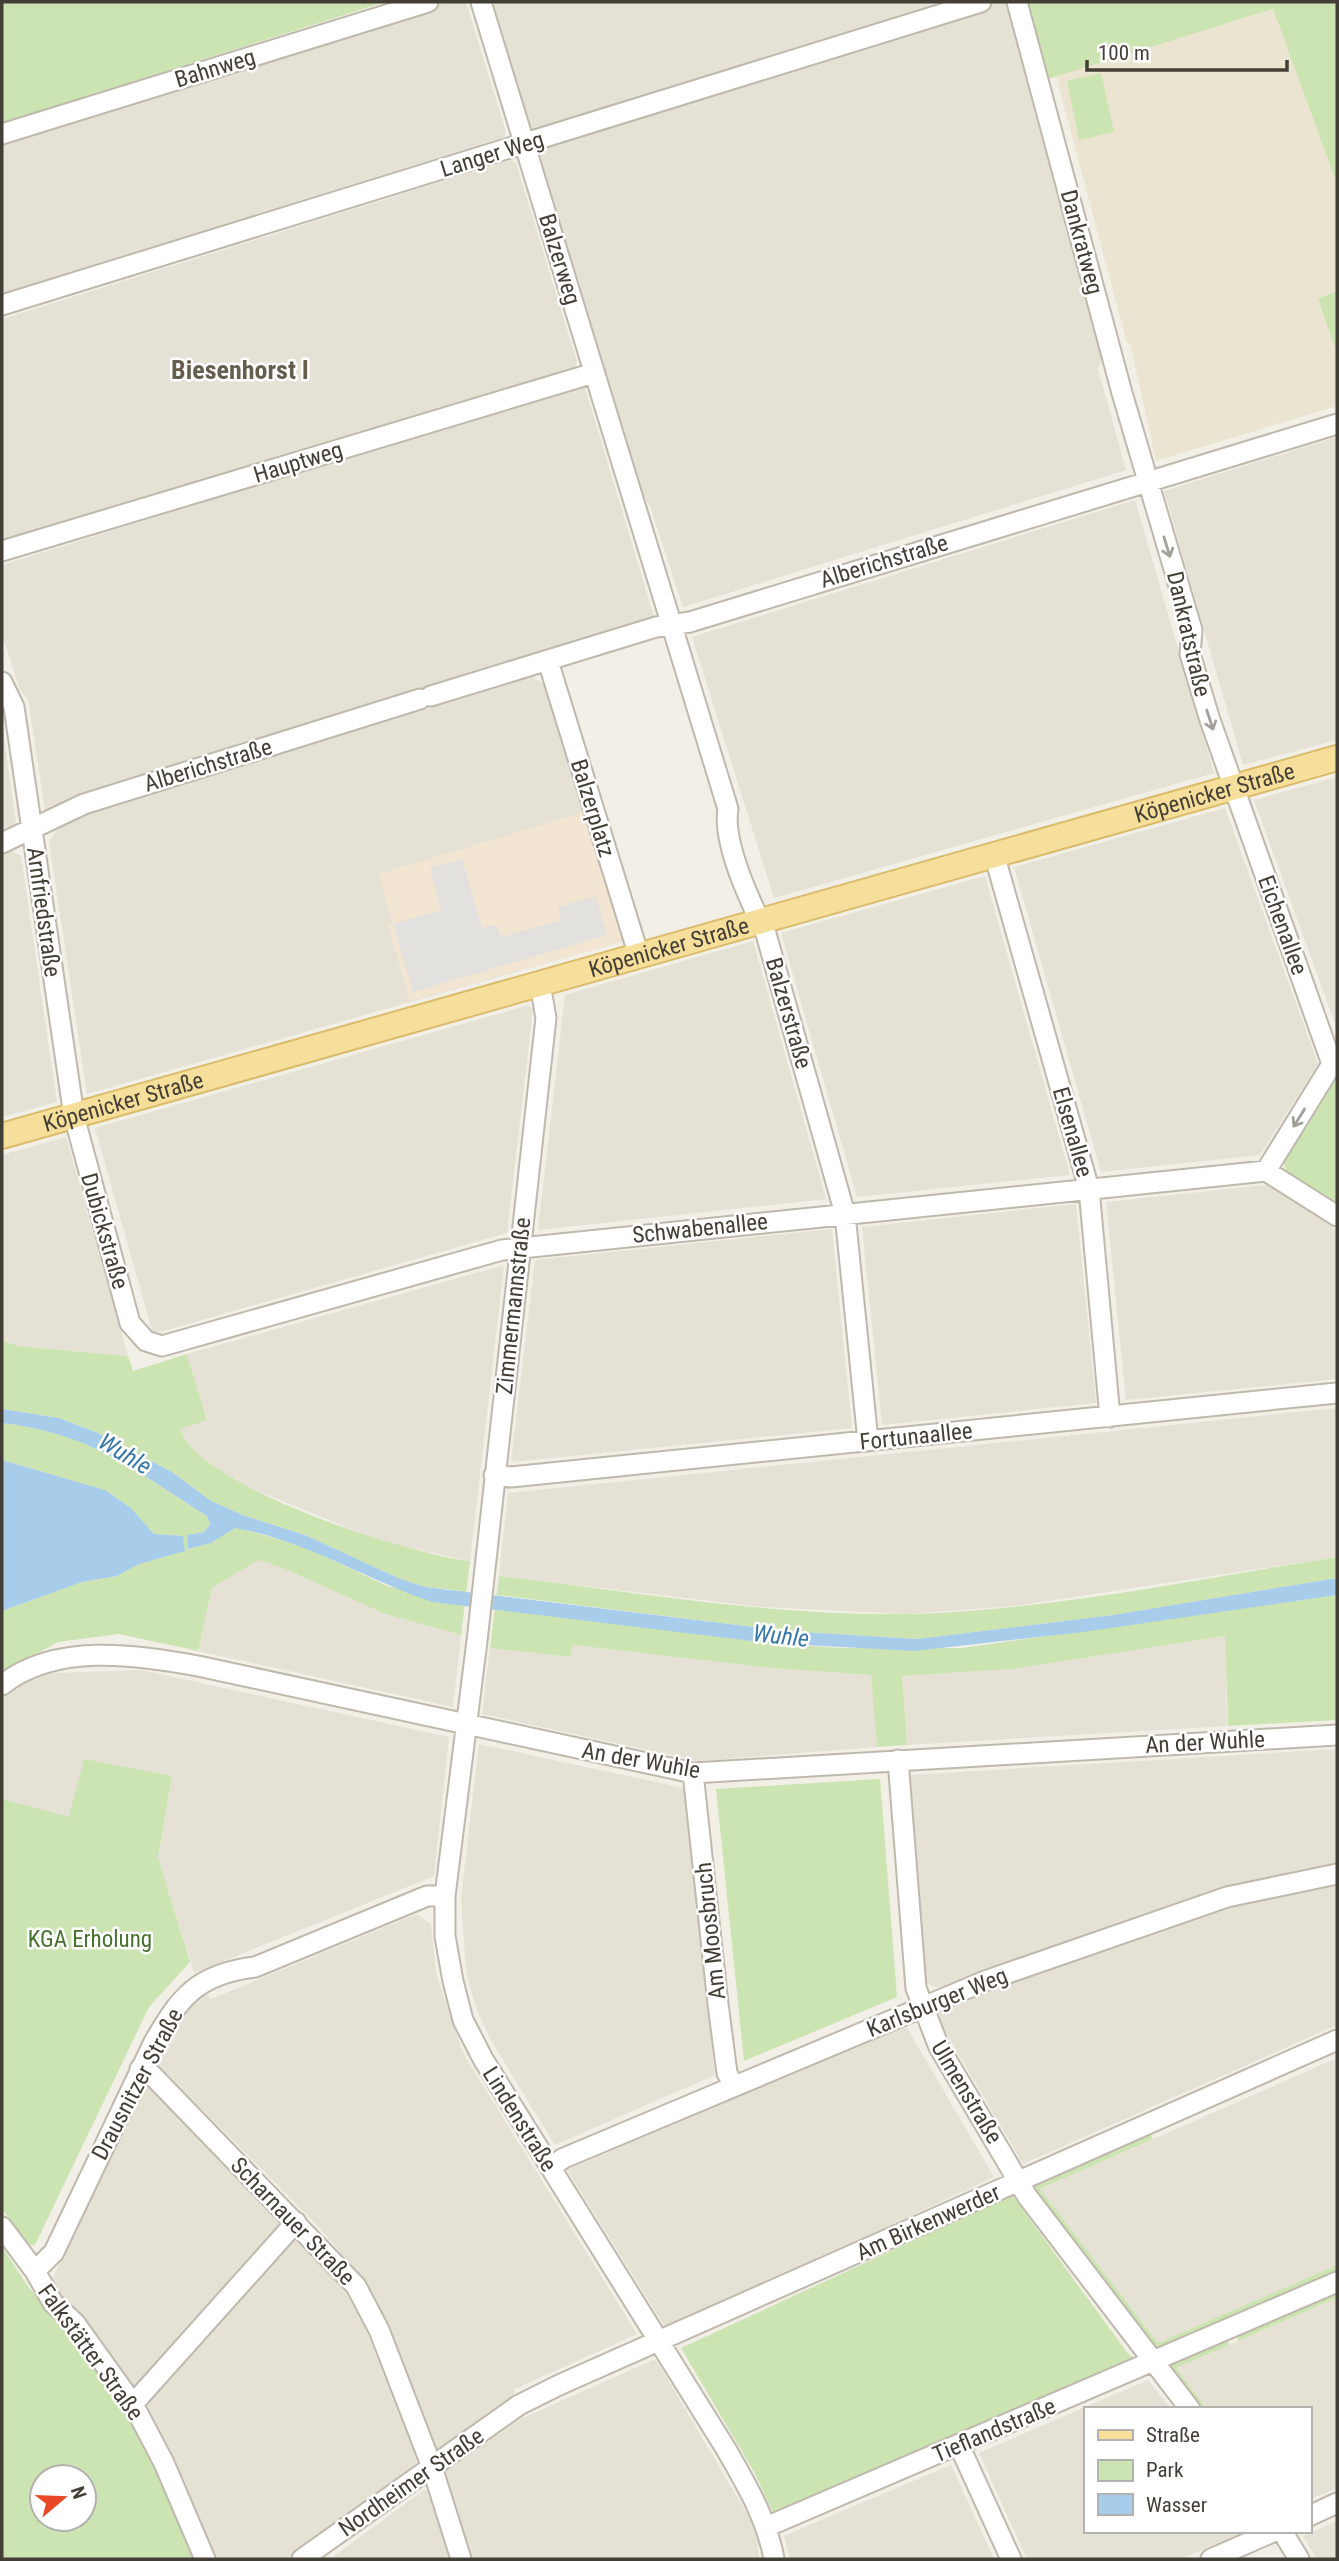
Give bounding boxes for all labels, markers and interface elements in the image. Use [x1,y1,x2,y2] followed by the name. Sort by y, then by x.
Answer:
[1087,28,1286,72] scale bar
[1098,41,1150,65] text: 100 m
[172,43,259,94] street label: Bahnweg
[437,126,547,183] street label: Langer Weg
[1055,187,1108,297] street label: Dankratweg
[533,210,586,308] street label: Balzerweg
[171,355,309,385] district label: Biesenhorst I
[250,436,346,489] street label: Hauptweg
[817,529,951,594] street label: Alberichstraße
[1161,535,1174,557] one-way arrow
[1161,569,1216,699] street label: Dankratstraße
[1204,709,1217,731] one-way arrow
[141,733,275,798] street label: Alberichstraße
[565,756,620,860] street label: Balzerplatz
[1131,758,1298,829] street label: Köpenicker Straße
[21,845,66,979] street label: Arnfriedstraße
[1252,872,1313,978] street label: Eichenallee
[586,912,752,983] street label: Köpenicker Straße
[760,955,817,1072] street label: Balzerstraße
[40,1067,207,1138] street label: Köpenicker Straße
[1047,1084,1098,1180] street label: Elsenallee
[1292,1107,1306,1127] one-way arrow
[75,1170,134,1292] street label: Dubickstraße
[631,1208,769,1249] street label: Schwabenallee
[491,1216,536,1396] street label: Zimmermannstraße
[858,1417,974,1456] street label: Fortunaallee
[94,1428,156,1481] water label: Wuhle
[752,1619,811,1653] water label: Wuhle
[1145,1726,1266,1759] street label: An der Wuhle
[580,1737,702,1784] street label: An der Wuhle
[690,1861,731,2001] street label: Am Moosbruch
[28,1926,152,1953] park label: KGA Erholung
[863,1962,1011,2043] street label: Karlsburger Weg
[86,2004,189,2165] street label: Drausnitzer Straße
[925,2036,1008,2149] street label: Ulmenstraße
[477,2062,562,2177] street label: Lindenstraße
[225,2152,360,2291] street label: Scharnauer Straße
[852,2179,1004,2266] street label: Am Birkenwerder
[32,2279,149,2426] street label: Falkstätter Straße
[929,2392,1060,2468] street label: Tieflandstraße
[1084,2407,1311,2533] legend
[334,2422,489,2542] street label: Nordheimer Straße
[1146,2423,1200,2447] text: Straße
[1146,2458,1184,2482] text: Park
[28,2463,98,2533] north arrow
[66,2483,91,2502] text: N
[1146,2493,1207,2517] text: Wasser

